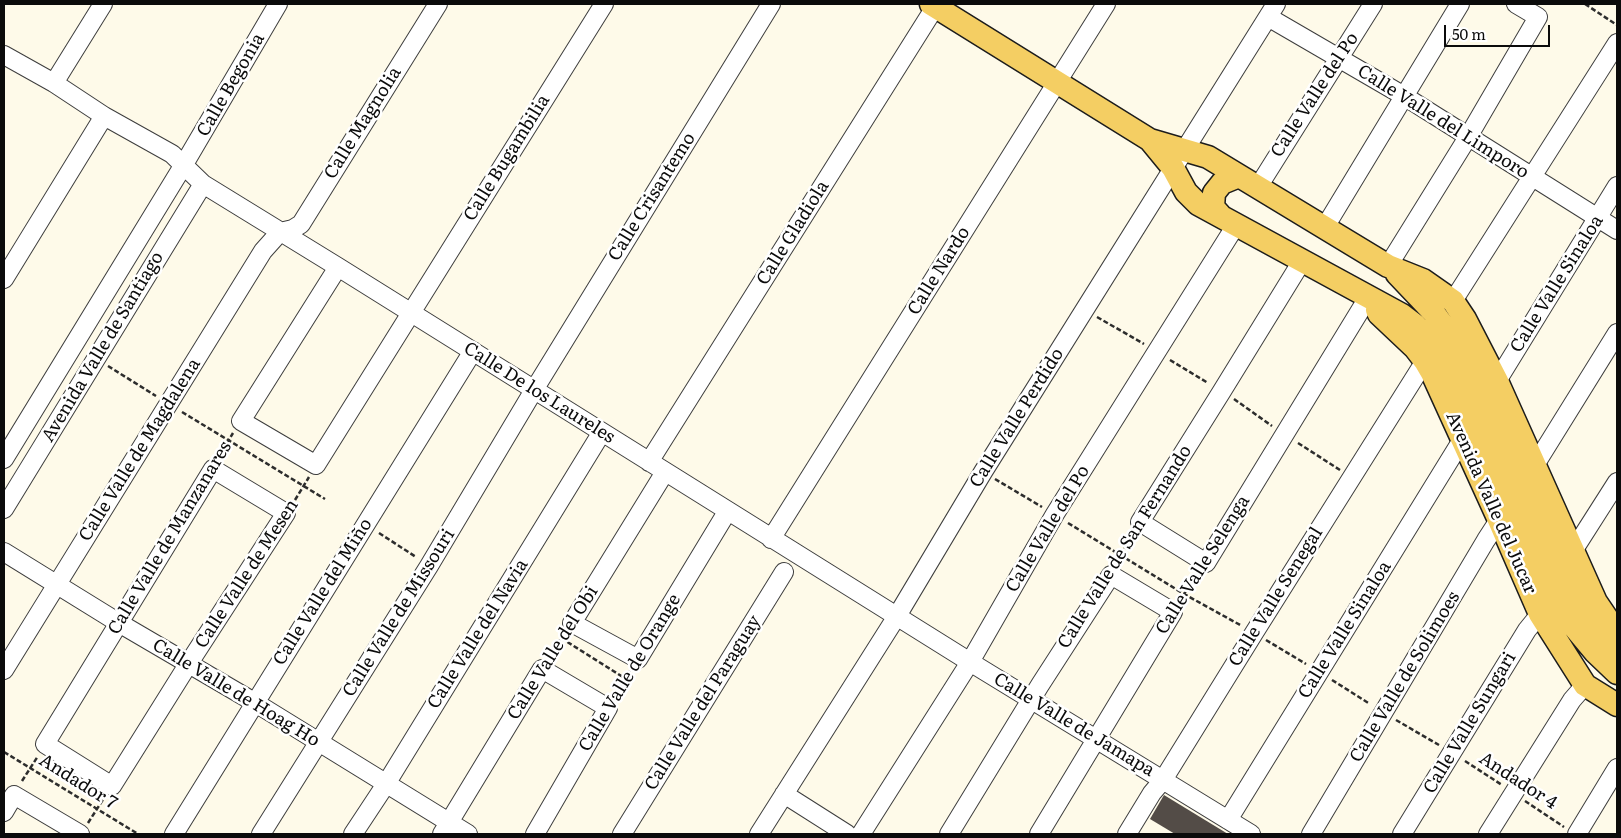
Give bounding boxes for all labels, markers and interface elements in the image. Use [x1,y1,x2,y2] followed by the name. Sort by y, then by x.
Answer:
[1446,15,1552,47] scale bar
[1452,22,1486,45] text: 50 m
[193,29,269,141] street label: Calle Begonia
[1267,29,1363,161] street label: Calle Valle del Po
[1353,60,1533,184] street label: Calle Valle del Limporo
[320,63,406,183] street label: Calle Magnolia
[459,91,555,225] street label: Calle Bugambilia
[604,129,700,265] street label: Calle Crisantemo
[752,177,834,289] street label: Calle Gladiola
[1506,211,1608,357] street label: Calle Valle Sinaloa
[903,223,975,319] street label: Calle Nardo
[38,248,168,446] street label: Avenida Valle de Santiago
[459,338,619,448] street label: Calle De los Laureles
[965,344,1069,492] street label: Calle Valle Perdido
[75,355,205,545] street label: Calle Valle de Magdalena
[1441,409,1541,597] street label: Avenida Valle del Jucar
[104,437,236,639] street label: Calle Valle de Manzanares
[1053,441,1197,653] street label: Calle Valle de San Fernando
[1002,462,1094,596] street label: Calle Valle del Po
[1151,492,1255,638] street label: Calle Valle Selenga
[191,495,303,653] street label: Calle Valle de Mesen
[269,515,377,669] street label: Calle Valle del Miño
[1224,523,1328,671] street label: Calle Valle Senegal
[338,525,460,701] street label: Calle Valle de Missouri
[423,555,533,713] street label: Calle Valle del Navia
[1294,557,1396,703] street label: Calle Valle Sinaloa
[503,582,603,724] street label: Calle Valle del Obi
[1345,588,1465,766] street label: Calle Valle de Solimoes
[574,590,686,756] street label: Calle Valle de Orange
[640,612,766,794] street label: Calle Valle del Paraguay
[148,634,324,752] street label: Calle Valle de Hoag Ho
[1419,648,1521,798] street label: Calle Valle Sungari
[990,668,1158,782] street label: Calle Valle de Jamapa
[1475,748,1561,814] street label: Andador 4
[35,750,121,814] street label: Andador 7

